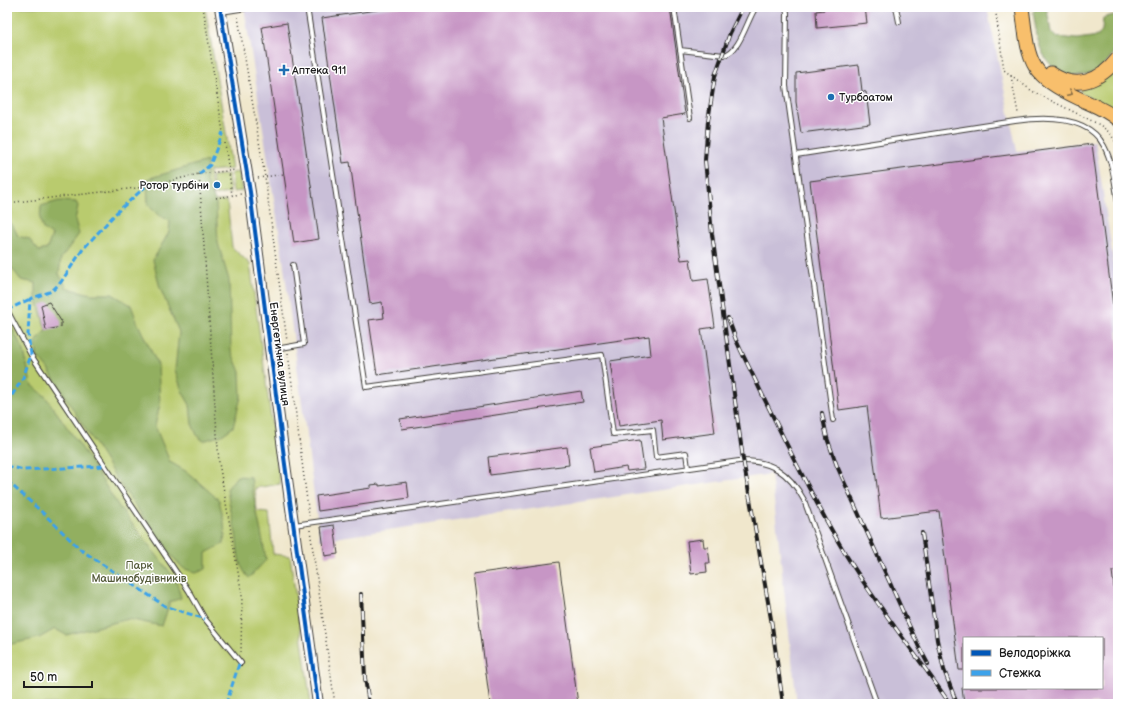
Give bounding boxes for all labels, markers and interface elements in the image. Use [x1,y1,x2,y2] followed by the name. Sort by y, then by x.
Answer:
[291,64,346,77] place label: Аптека 911
[279,65,289,75] marker: Аптека 911
[1065,88,1073,96] one-way arrow
[839,91,893,104] place label: Турбоатом
[826,92,836,102] marker: Турбоатом
[139,179,209,192] place label: Ротор турбіни
[212,180,222,190] marker: Ротор турбіни
[267,301,292,407] street label: Енергетична вулиця
[91,559,187,585] park label: Парк Машинобудівників
[963,637,1103,689] legend
[999,646,1071,661] text: Велодоріжка
[24,663,92,689] scale bar
[999,666,1041,681] text: Стежка
[30,670,57,685] text: 50 m

